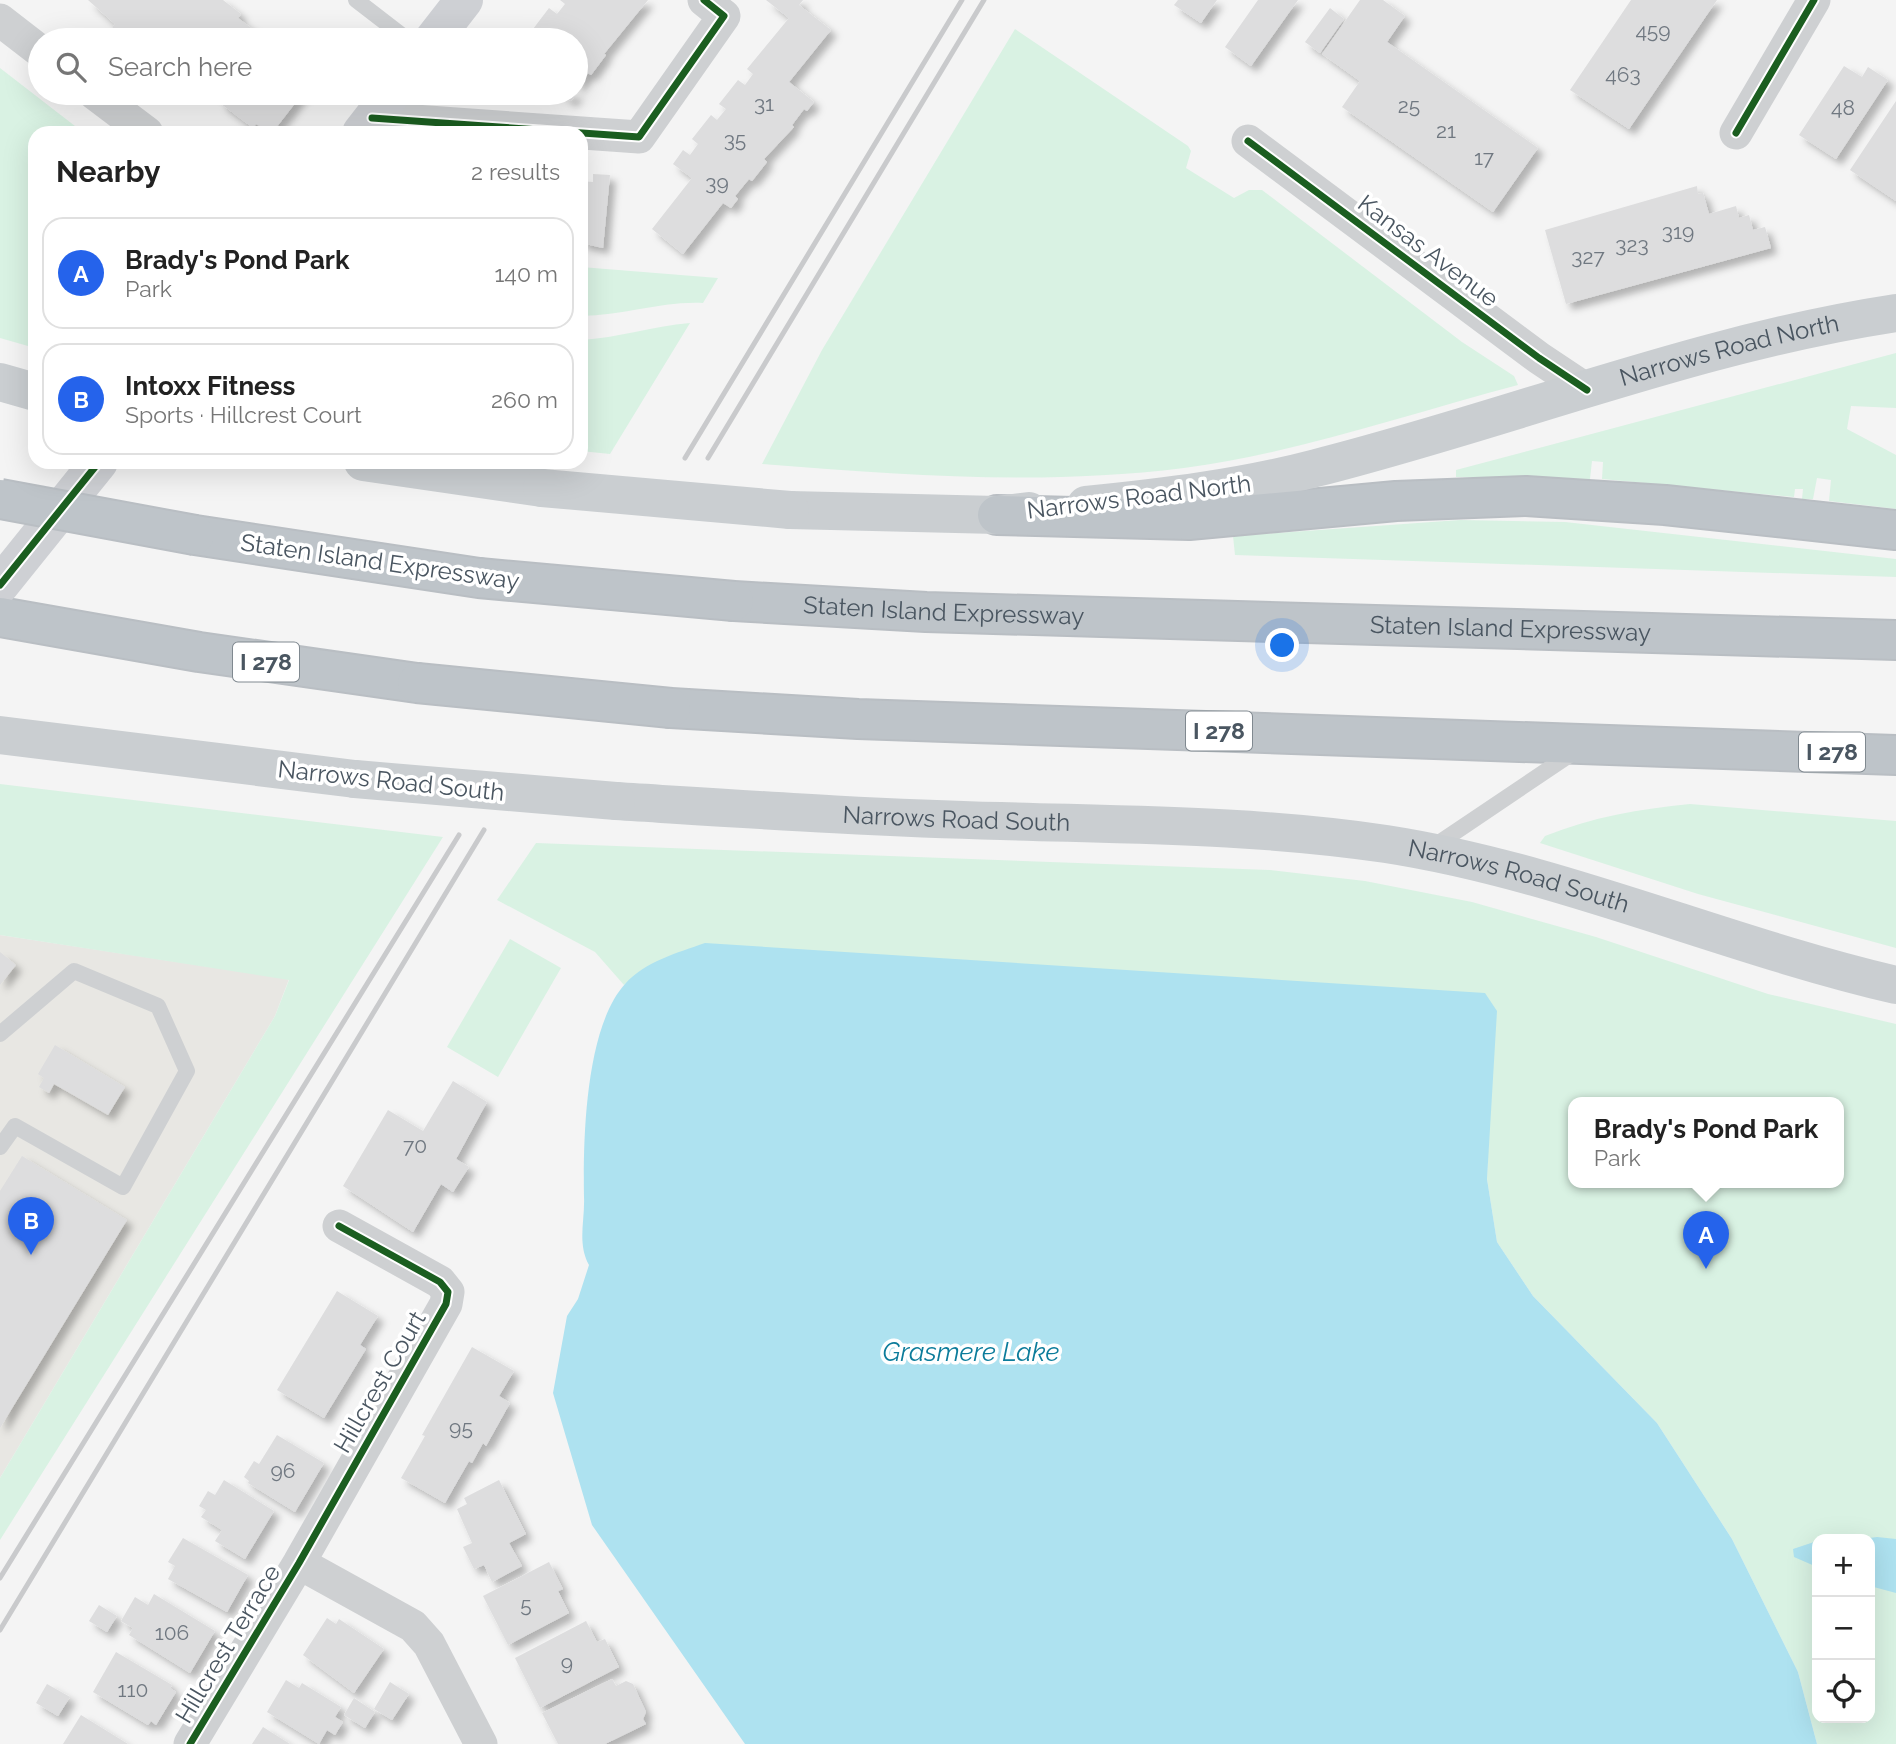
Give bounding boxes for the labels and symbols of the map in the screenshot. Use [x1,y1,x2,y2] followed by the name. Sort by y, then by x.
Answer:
[1635,18,1671,43] house number: 459
[1605,62,1641,87] house number: 463
[754,91,774,116] house number: 31
[1398,93,1420,118] house number: 25
[1831,95,1855,120] house number: 48
[1436,118,1456,143] house number: 21
[724,127,746,152] house number: 35
[1474,145,1495,170] house number: 17
[705,170,729,195] house number: 39
[1352,188,1504,313] street label: Kansas Avenue
[1662,219,1694,244] house number: 319
[1615,232,1649,257] house number: 323
[1571,244,1605,269] house number: 327
[1616,308,1841,392] street label: Narrows Road North
[1025,468,1253,525] street label: Narrows Road North
[239,528,521,595] street label: Staten Island Expressway
[803,590,1085,631] street label: Staten Island Expressway
[1370,610,1651,647] street label: Staten Island Expressway
[1265,628,1299,662] your location
[233,642,299,682] road number: I 278
[1186,712,1252,750] road number: I 278
[1799,732,1865,772] road number: I 278
[276,754,506,807] street label: Narrows Road South
[842,800,1071,837] street label: Narrows Road South
[1406,833,1633,919] street label: Narrows Road South
[403,1133,427,1158] house number: 70
[8,1197,54,1255] pin: B
[1683,1211,1729,1269] pin: A
[327,1306,432,1458] street label: Hillcrest Court
[883,1337,1060,1367] water label: Grasmere Lake
[449,1415,473,1440] house number: 95
[271,1458,295,1483] house number: 96
[169,1559,286,1728] street label: Hillcrest Terrace
[520,1592,532,1617] house number: 5
[155,1620,189,1645] house number: 106
[561,1650,573,1675] house number: 9
[118,1677,148,1702] house number: 110

